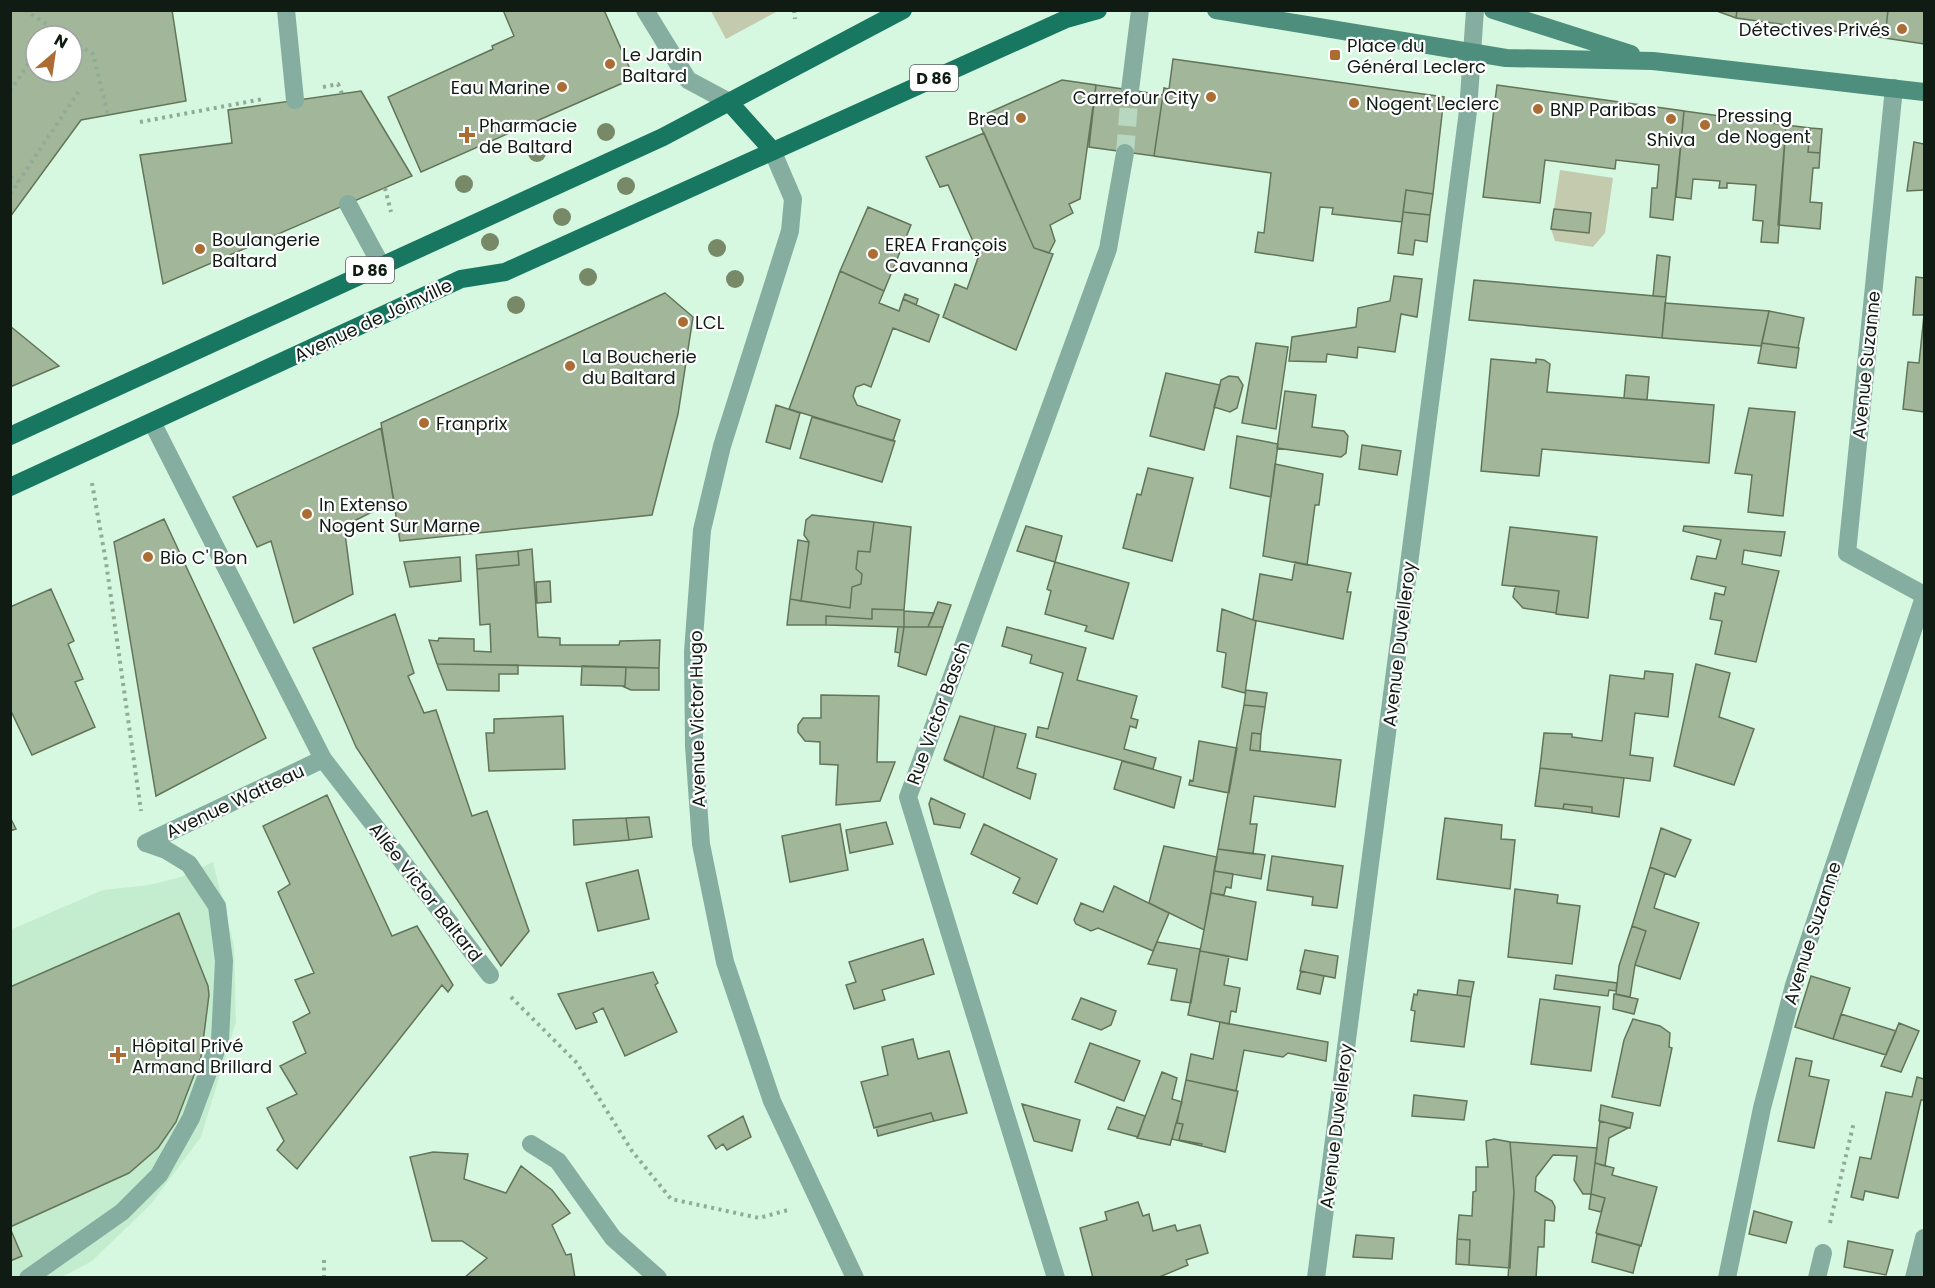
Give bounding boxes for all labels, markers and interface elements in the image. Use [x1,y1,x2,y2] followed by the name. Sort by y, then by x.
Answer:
[1739,17,1890,42] place label: Détectives Privés
[1895,22,1909,36] marker: Détectives Privés
[24,24,84,84] north arrow
[50,28,72,54] text: N
[1347,33,1486,79] place label: Place du Général Leclerc
[622,42,702,88] place label: Le Jardin Baltard
[1328,48,1342,62] marker: Place du Général Leclerc
[603,57,617,71] marker: Le Jardin Baltard
[910,65,958,91] road number: D 86
[451,75,550,100] place label: Eau Marine
[555,80,569,94] marker: Eau Marine
[1073,85,1199,110] place label: Carrefour City
[1204,90,1218,104] marker: Carrefour City
[1366,91,1500,116] place label: Nogent Leclerc
[1347,96,1361,110] marker: Nogent Leclerc
[1550,97,1656,122] place label: BNP Paribas
[1531,102,1545,116] marker: BNP Paribas
[1717,103,1811,149] place label: Pressing de Nogent
[968,106,1009,131] place label: Bred
[1014,111,1028,125] marker: Bred
[1664,112,1678,126] marker: Shiva
[479,113,577,159] place label: Pharmacie de Baltard
[1698,118,1712,132] marker: Pressing de Nogent
[1647,127,1695,152] place label: Shiva
[460,128,474,142] marker: Pharmacie de Baltard
[212,227,320,273] place label: Boulangerie Baltard
[885,232,1007,278] place label: EREA François Cavanna
[193,242,207,256] marker: Boulangerie Baltard
[866,247,880,261] marker: EREA François Cavanna
[346,257,394,283] road number: D 86
[290,272,456,368] street label: Avenue de Joinville
[1846,290,1886,440] street label: Avenue Suzanne
[695,310,725,335] place label: LCL
[676,315,690,329] marker: LCL
[582,344,697,390] place label: La Boucherie du Baltard
[563,359,577,373] marker: La Boucherie du Baltard
[436,411,508,436] place label: Franprix
[417,416,431,430] marker: Franprix
[319,492,480,538] place label: In Extenso Nogent Sur Marne
[300,507,314,521] marker: In Extenso Nogent Sur Marne
[160,545,247,570] place label: Bio C' Bon
[141,550,155,564] marker: Bio C' Bon
[1376,560,1422,728] street label: Avenue Duvelleroy
[683,630,711,808] street label: Avenue Victor Hugo
[901,638,975,788] street label: Rue Victor Basch
[162,758,308,844] street label: Avenue Watteau
[364,817,488,967] street label: Allée Victor Baltard
[1777,858,1847,1008] street label: Avenue Suzanne
[132,1033,272,1079] place label: Hôpital Privé Armand Brillard
[1313,1042,1359,1210] street label: Avenue Duvelleroy
[109,1046,127,1064] marker: Hôpital Privé Armand Brillard

